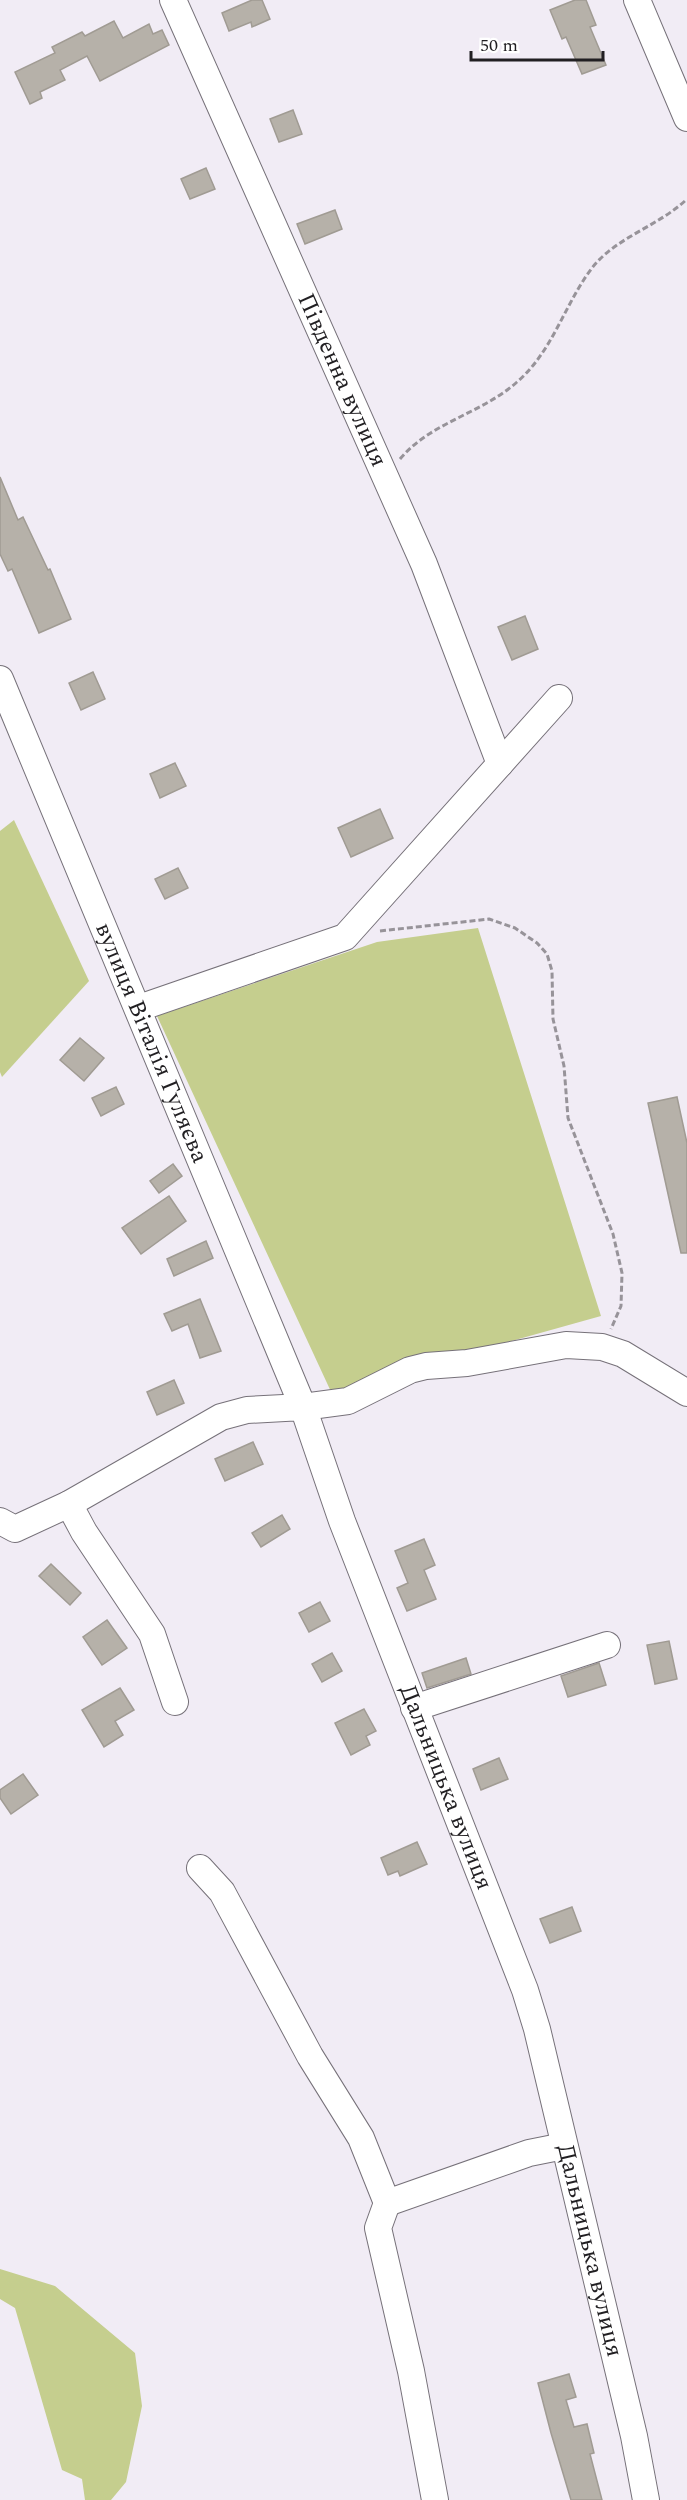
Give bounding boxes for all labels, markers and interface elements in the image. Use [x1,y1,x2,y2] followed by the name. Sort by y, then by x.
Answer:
[471,24,603,62] scale bar
[480,32,518,59] text: 50 m
[288,287,397,473] street label: Південна вулиця
[85,917,218,1169] street label: вулиця Віталія Гуляєва
[390,1679,502,1895] street label: Дальницька вулиця
[547,2140,633,2360] street label: Дальницька вулиця

